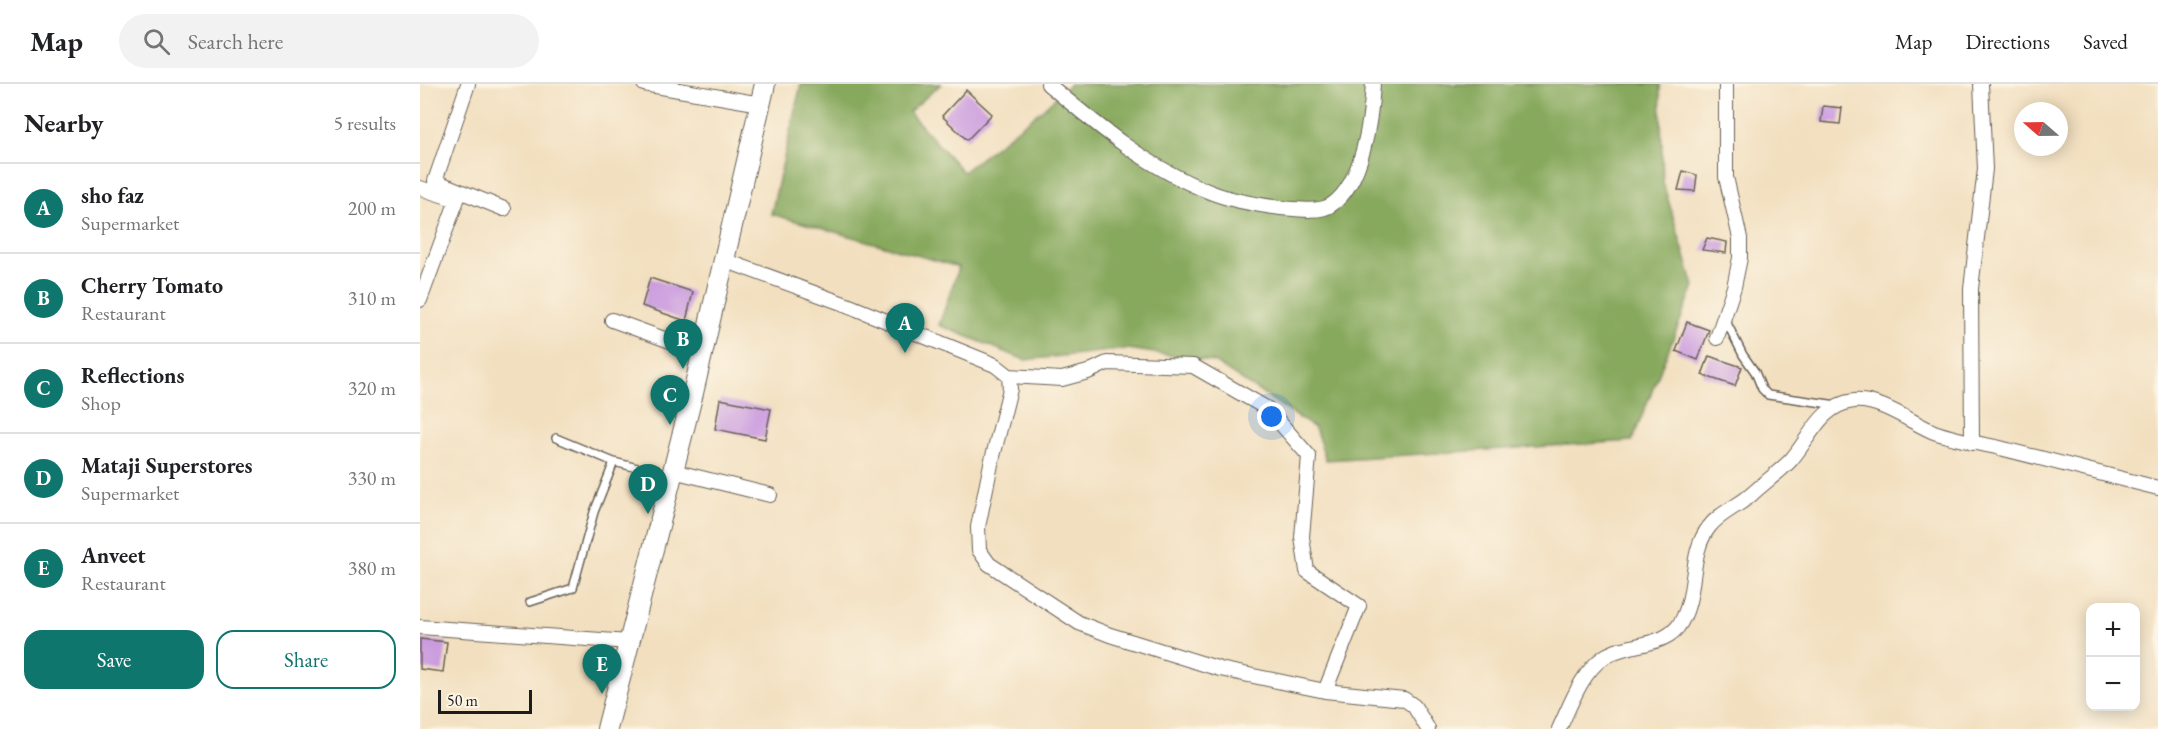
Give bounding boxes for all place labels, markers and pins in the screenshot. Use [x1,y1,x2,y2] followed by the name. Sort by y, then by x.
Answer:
[886,304,924,353] pin: A
[664,320,702,369] pin: B
[650,376,690,425] pin: C
[628,464,668,514] pin: D
[582,644,621,694] pin: E

